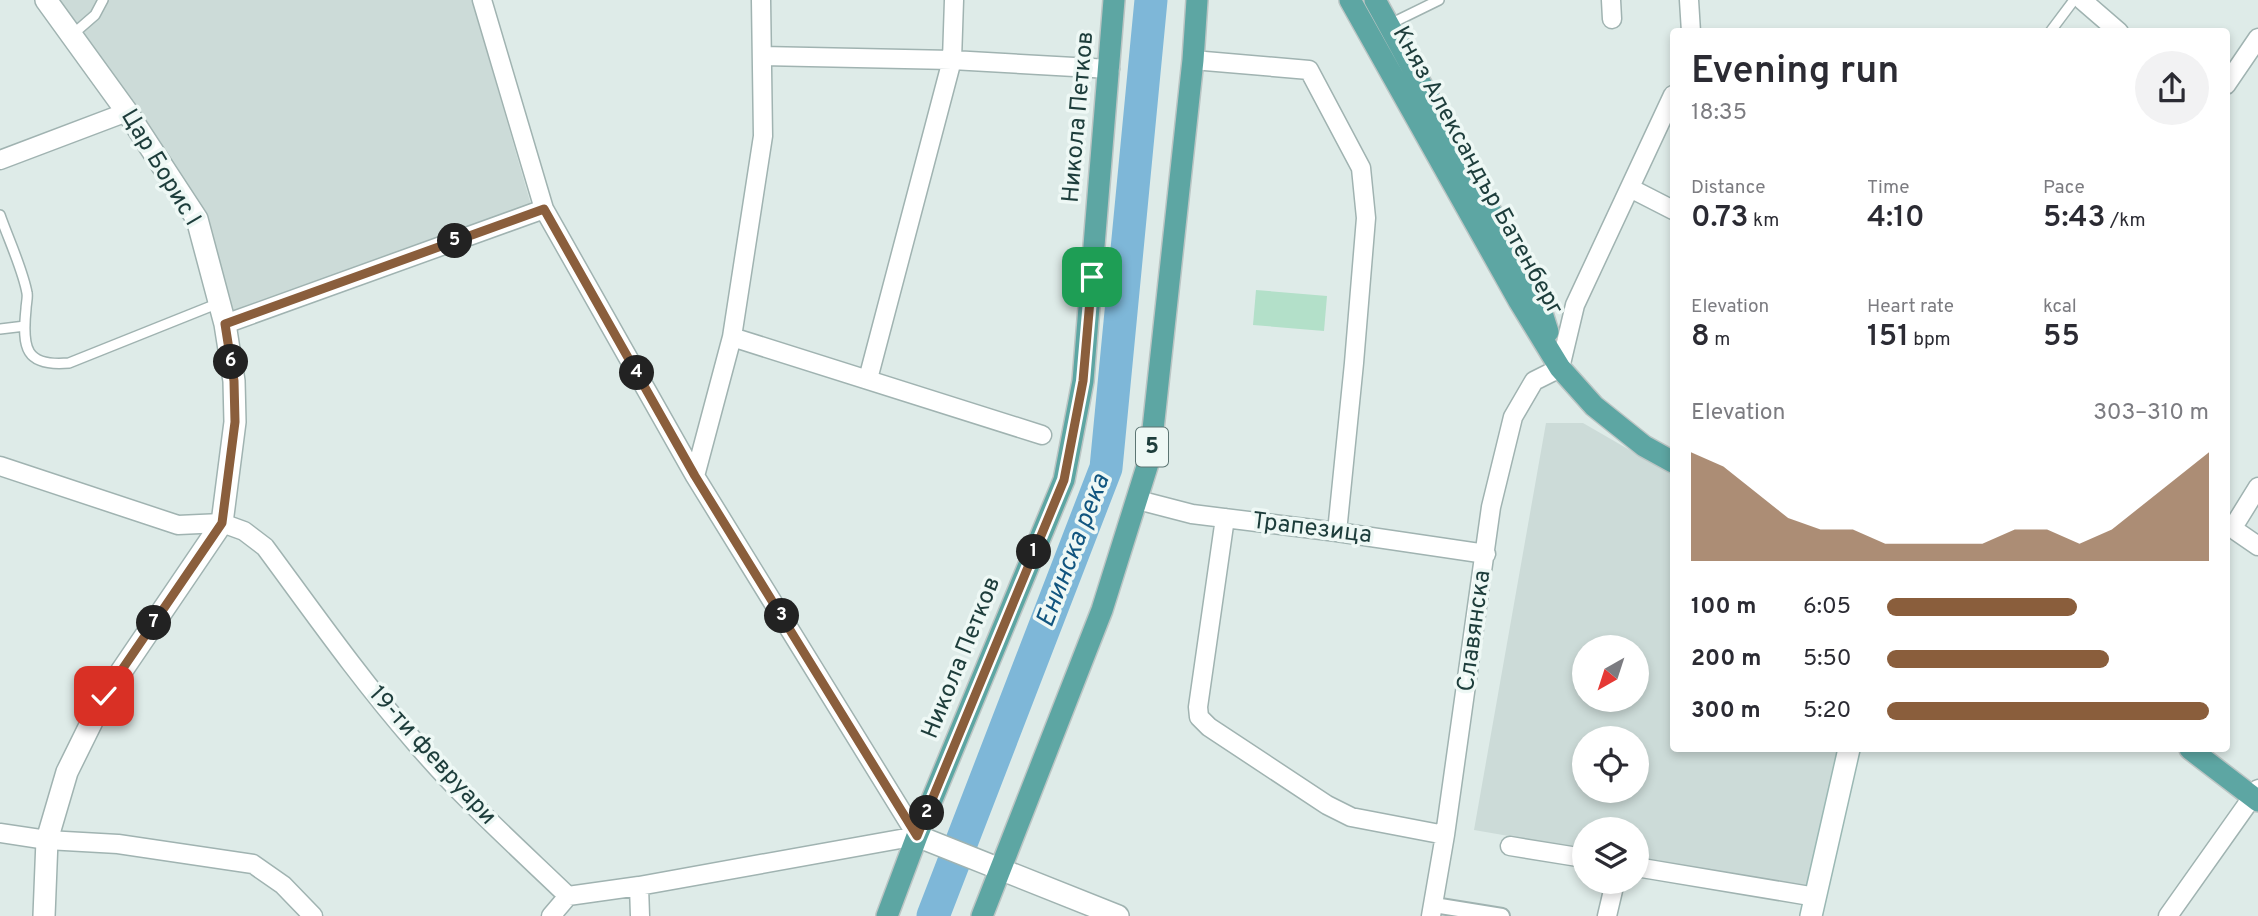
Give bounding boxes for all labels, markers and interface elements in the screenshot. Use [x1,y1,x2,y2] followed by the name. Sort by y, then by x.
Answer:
[1385,21,1569,321] street label: Княз Александър Батенберг
[1057,30,1101,204] street label: Никола Петков
[1691,48,1899,97] text: Evening run
[2135,51,2209,125] button: share
[1691,99,1747,128] text: 18:35
[113,104,207,232] street label: Цар Борис I
[1691,176,1766,200] text: Distance
[1867,176,1910,200] text: Time
[2043,176,2085,200] text: Pace
[1691,200,1749,237] text: 0.73
[1867,200,1924,237] text: 4:10
[2043,200,2106,237] text: 5:43
[1749,209,1779,233] text: km
[2106,209,2146,233] text: /km
[438,224,472,258] pin: 5
[449,228,460,252] text: 5
[1062,247,1122,307] pin
[1073,258,1111,296] icon: arrive
[1691,295,1769,319] text: Elevation
[1867,295,1954,319] text: Heart rate
[2043,295,2077,319] text: kcal
[1691,319,1710,356] text: 8
[1867,319,1909,356] text: 151
[2043,319,2080,356] text: 55
[1710,328,1730,352] text: m
[1909,328,1951,352] text: bpm
[214,344,248,380] pin: 6
[225,349,236,373] text: 6
[620,356,654,390] pin: 4
[630,360,643,384] text: 4
[1691,399,1786,428] text: Elevation
[2093,399,2209,428] text: 303–310 m
[1136,428,1168,466] road number: 5
[1030,469,1119,632] water label: Енинска река
[1250,507,1374,551] street label: Трапезица
[1016,534,1052,570] pin: 1
[1030,539,1037,563] text: 1
[1452,568,1498,694] street label: Славянска
[916,573,1008,743] street label: Никола Петков
[1691,593,1756,622] text: 100 m
[1803,593,1851,622] text: 6:05
[764,598,800,634] pin: 3
[776,603,787,627] text: 3
[136,606,172,640] pin: 7
[148,610,159,634] text: 7
[1572,635,1648,712] north arrow
[1572,635,1649,894] map controls
[1691,645,1761,674] text: 200 m
[1803,645,1851,674] text: 5:50
[74,666,134,726] pin
[85,677,123,715] icon: check
[362,680,502,832] street label: 19-ти февруари
[1691,697,1761,726] text: 300 m
[1803,697,1851,726] text: 5:20
[1572,726,1649,803] button: locate
[909,796,944,830] pin: 2
[921,800,932,824] text: 2
[1572,817,1649,894] button: layers

